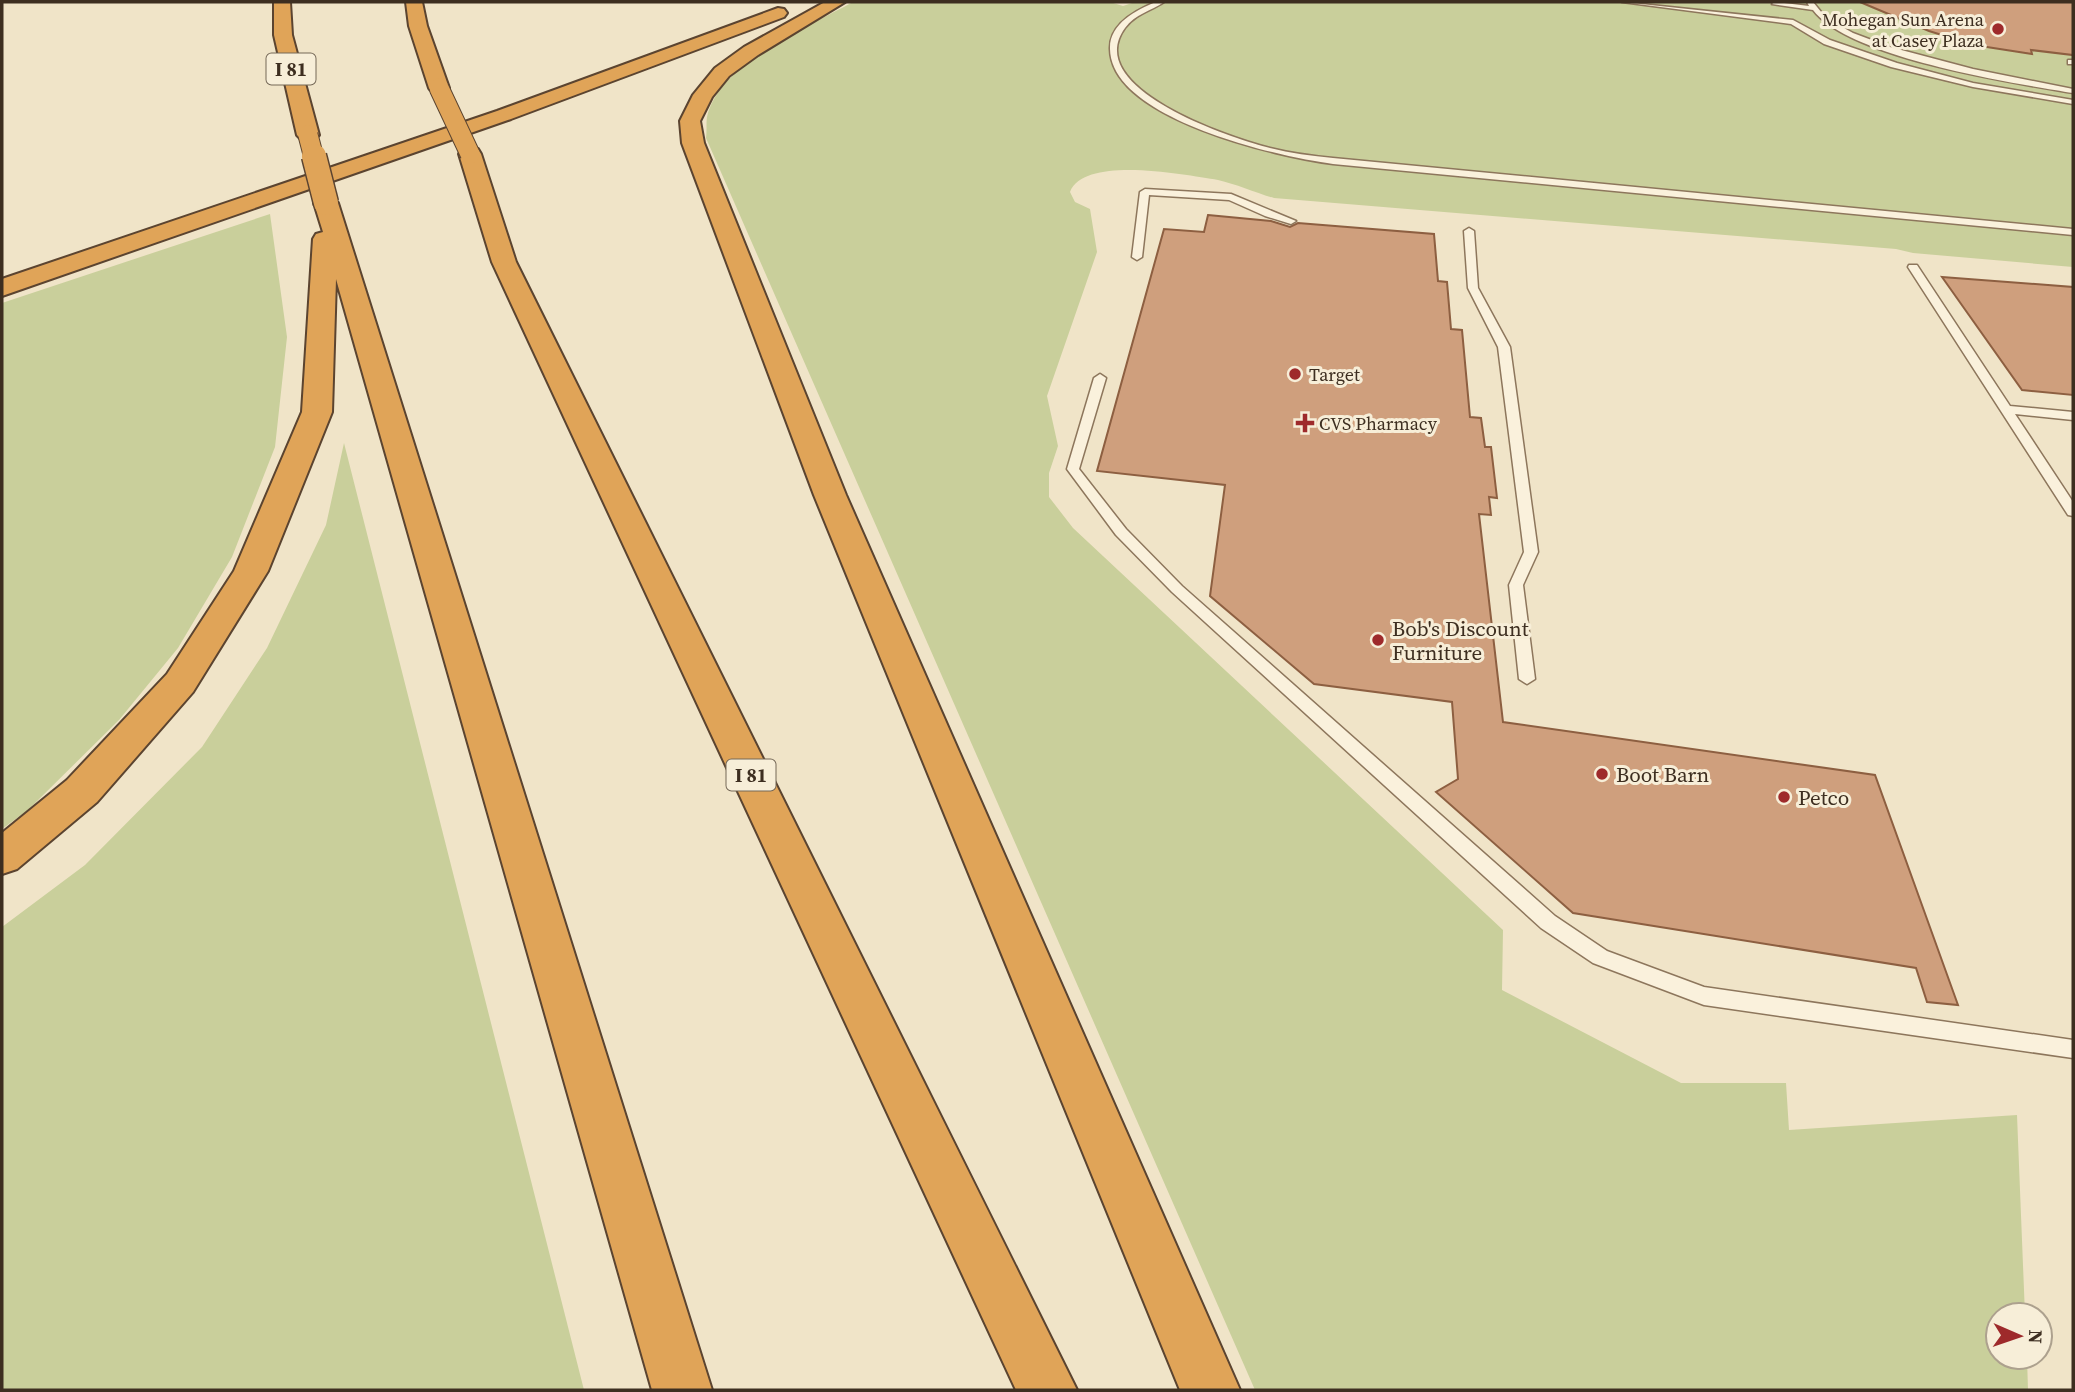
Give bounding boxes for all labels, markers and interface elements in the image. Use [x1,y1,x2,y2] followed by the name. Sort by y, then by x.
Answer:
[1822,7,1985,53] place label: Mohegan Sun Arena at Casey Plaza
[1990,21,2006,37] marker: Mohegan Sun Arena at Casey Plaza
[266,54,316,85] road number: I 81
[1309,362,1360,387] place label: Target
[1287,366,1303,382] marker: Target
[1319,411,1438,436] place label: CVS Pharmacy
[1297,415,1313,431] marker: CVS Pharmacy
[1392,614,1529,667] place label: Bob's Discount Furniture
[1370,632,1386,648] marker: Bob's Discount Furniture
[726,760,776,790] road number: I 81
[1616,760,1709,789] place label: Boot Barn
[1594,766,1610,782] marker: Boot Barn
[1798,783,1849,812] place label: Petco
[1776,789,1792,805] marker: Petco
[1984,1301,2054,1371] north arrow
[2023,1329,2049,1344] text: N

